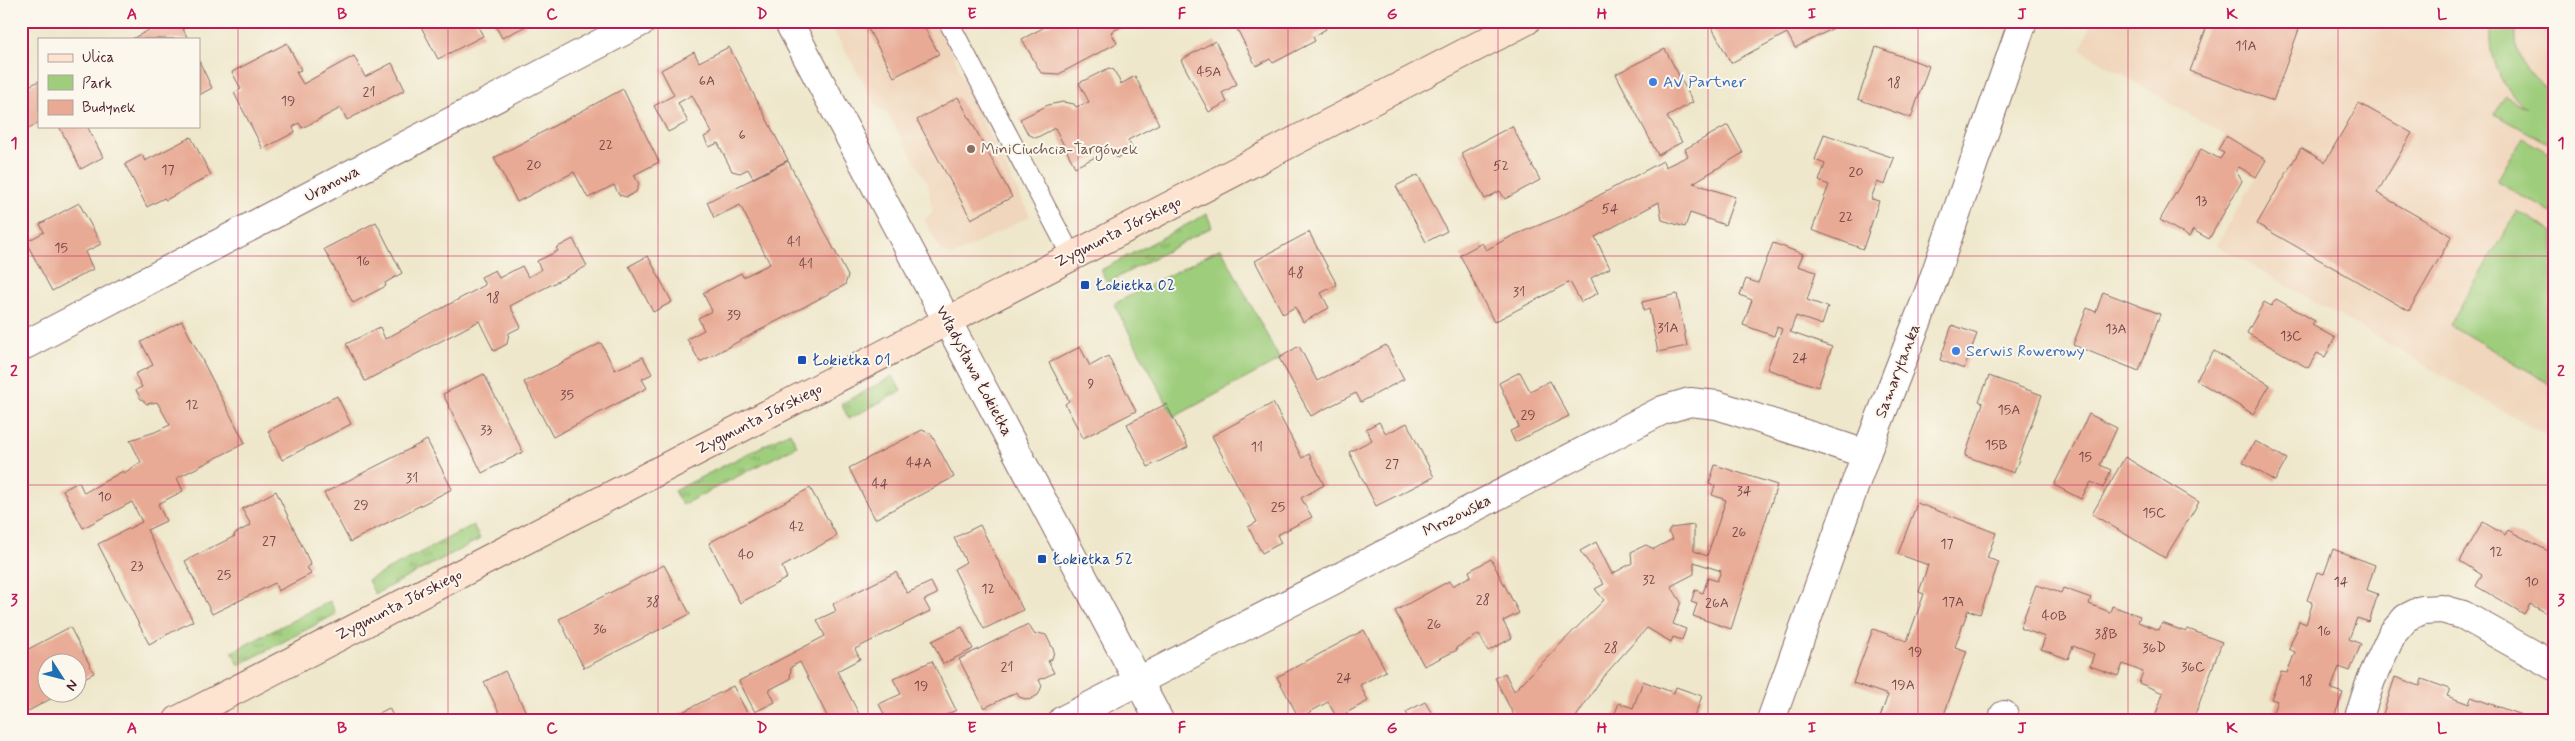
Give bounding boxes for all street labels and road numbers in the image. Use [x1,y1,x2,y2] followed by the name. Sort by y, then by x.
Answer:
[301,161,363,207] street label: Uranowa
[1051,191,1185,274] street label: Zygmunta Jórskiego
[931,302,1017,440] street label: Władysława Łokietka
[1870,321,1926,421] street label: Samarytanka
[692,378,826,461] street label: Zygmunta Jórskiego
[1419,490,1495,542] street label: Mrozowska
[332,564,466,647] street label: Zygmunta Jórskiego

